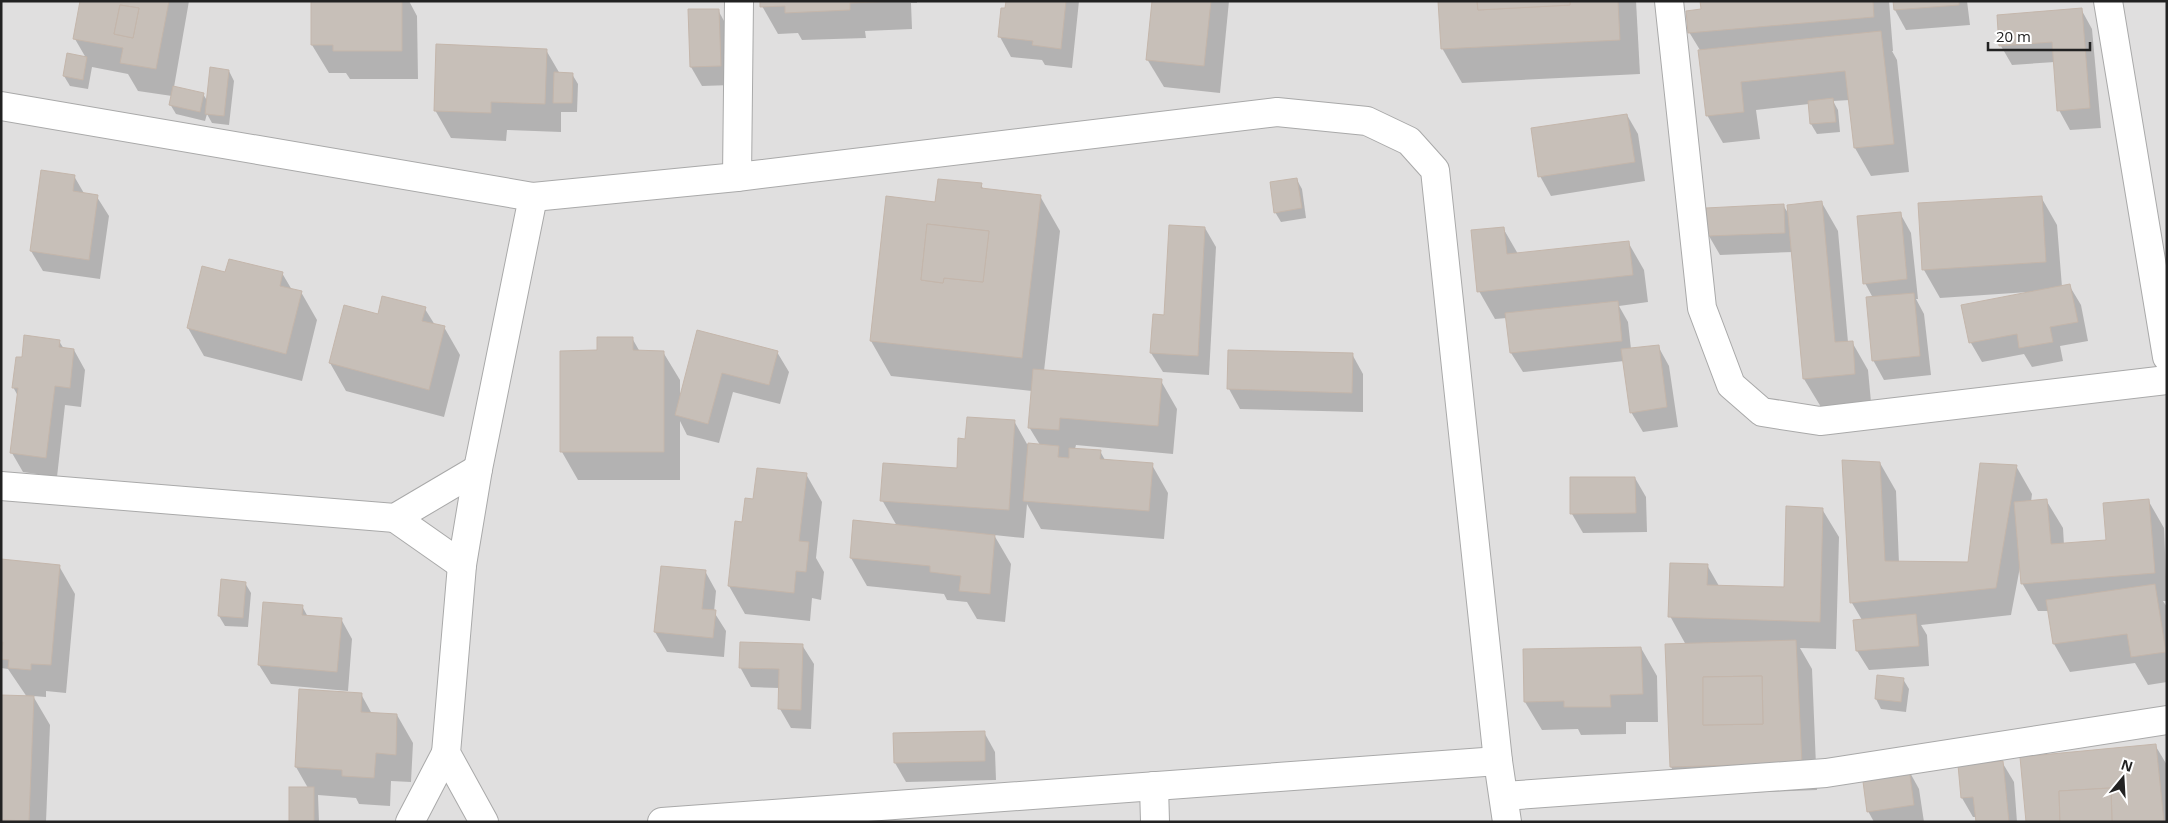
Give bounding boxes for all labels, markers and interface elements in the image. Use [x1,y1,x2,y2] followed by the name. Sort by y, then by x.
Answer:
[1988,20,2090,52] scale bar
[1996,26,2031,46] text: 20 m
[2098,753,2148,803] north arrow
[2119,754,2136,776] text: N

